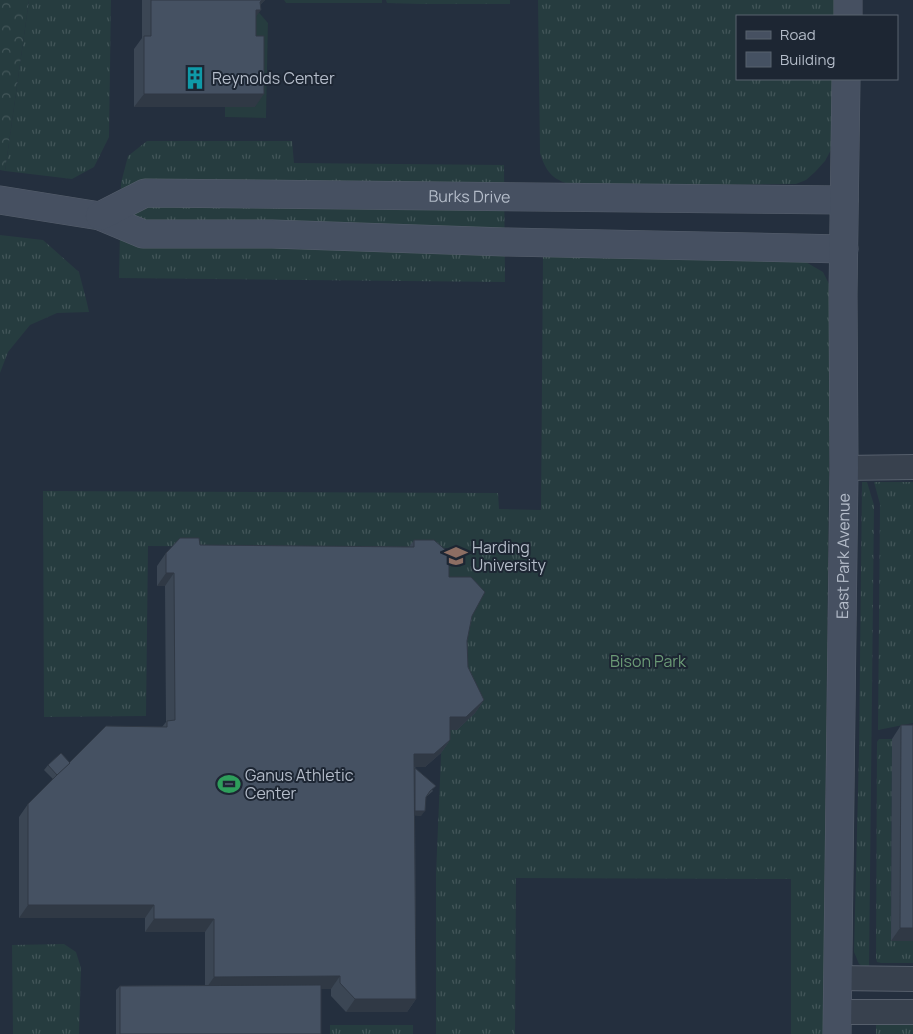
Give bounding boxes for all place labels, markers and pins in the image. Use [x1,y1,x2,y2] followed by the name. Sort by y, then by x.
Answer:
[182,65,208,91] building icon: Reynolds Center
[212,67,335,89] place label: Reynolds Center
[472,536,546,576] place label: Harding University
[443,543,469,569] school or university icon: Harding University
[245,764,354,804] place label: Ganus Athletic Center
[216,771,242,797] sports icon: Ganus Athletic Center

